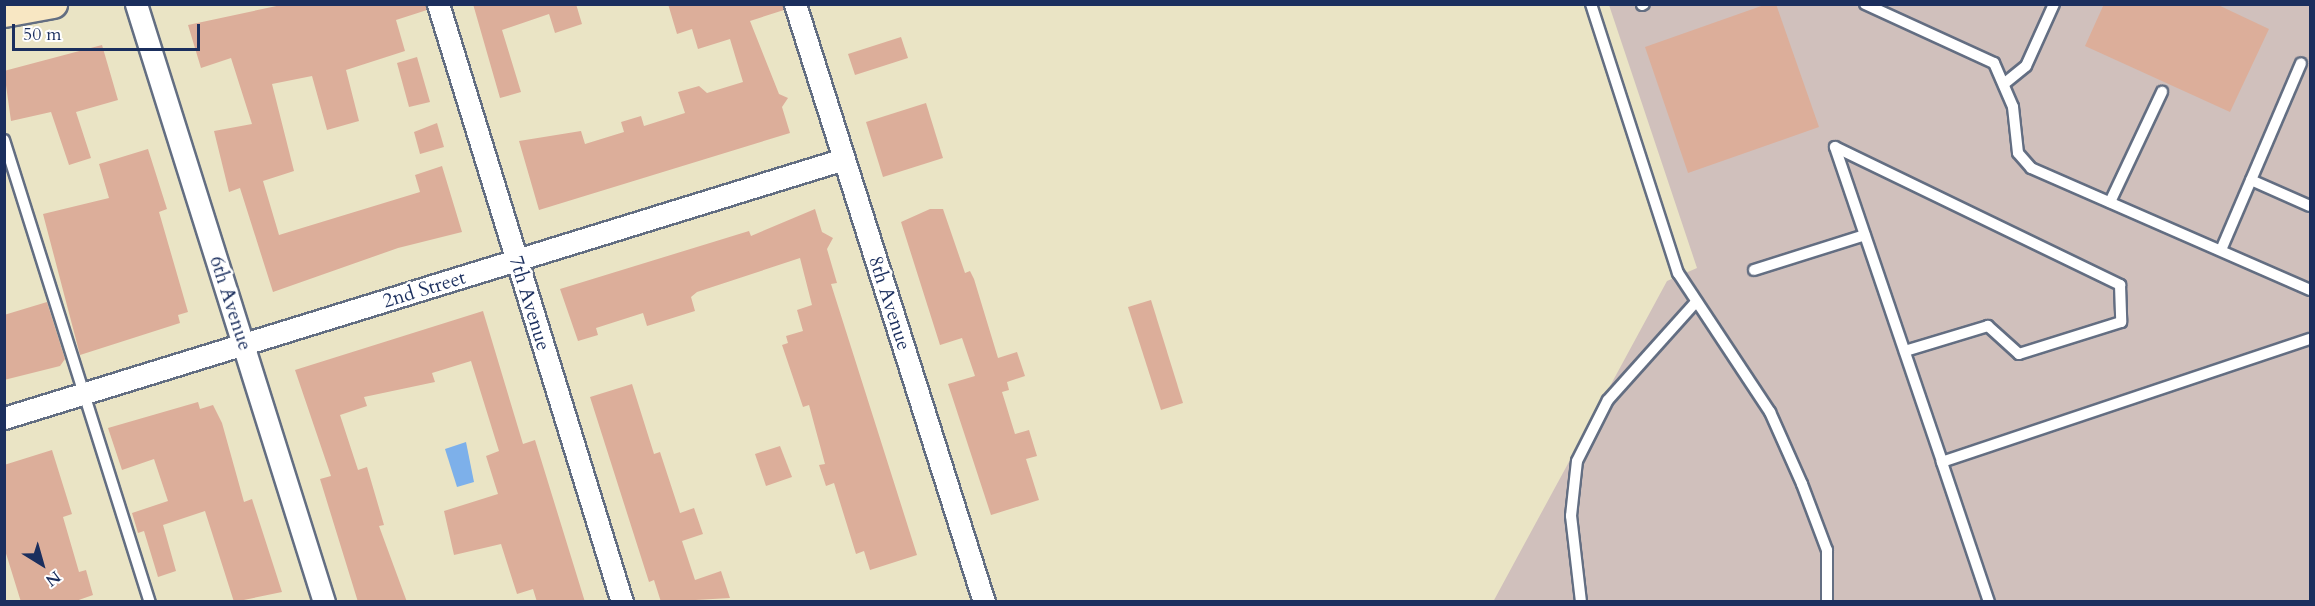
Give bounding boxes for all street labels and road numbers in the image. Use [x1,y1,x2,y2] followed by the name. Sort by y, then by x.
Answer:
[204,253,258,353] street label: 6th Avenue
[504,253,556,353] street label: 7th Avenue
[863,253,917,353] street label: 8th Avenue
[379,265,469,313] street label: 2nd Street

